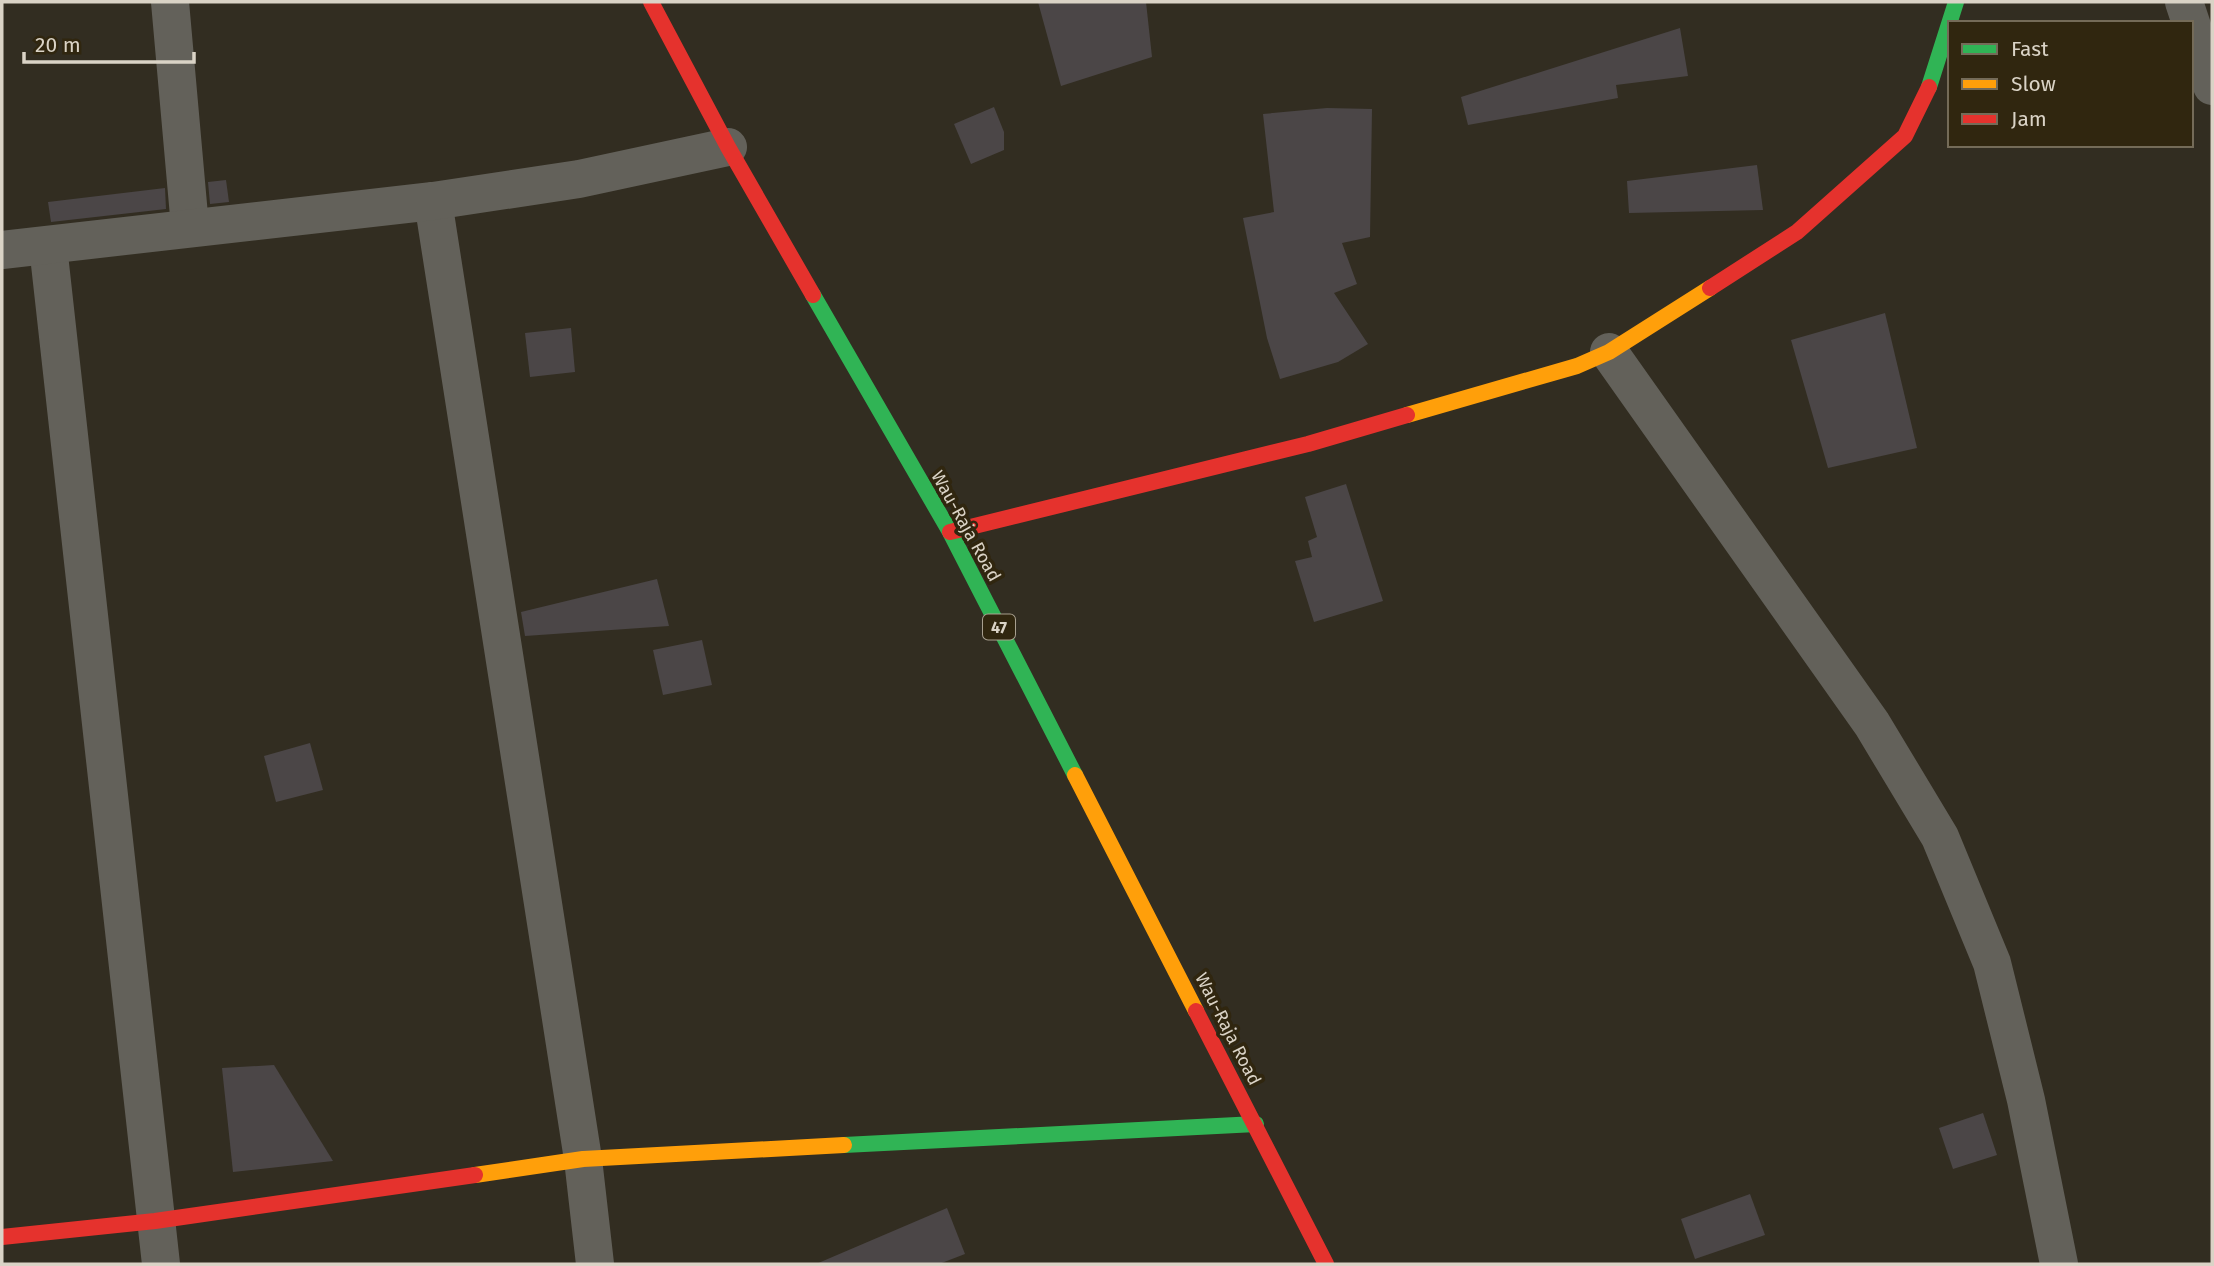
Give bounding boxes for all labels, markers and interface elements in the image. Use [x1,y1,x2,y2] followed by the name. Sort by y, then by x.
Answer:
[24,21,194,65] scale bar
[1948,21,2193,147] legend
[35,32,81,58] text: 20 m
[2011,36,2049,62] text: Fast
[2011,71,2056,97] text: Slow
[2011,106,2047,132] text: Jam
[926,467,1006,585] street label: Wau-Raja Road
[983,614,1015,640] road number: 47
[1190,969,1266,1089] street label: Wau-Raja Road

